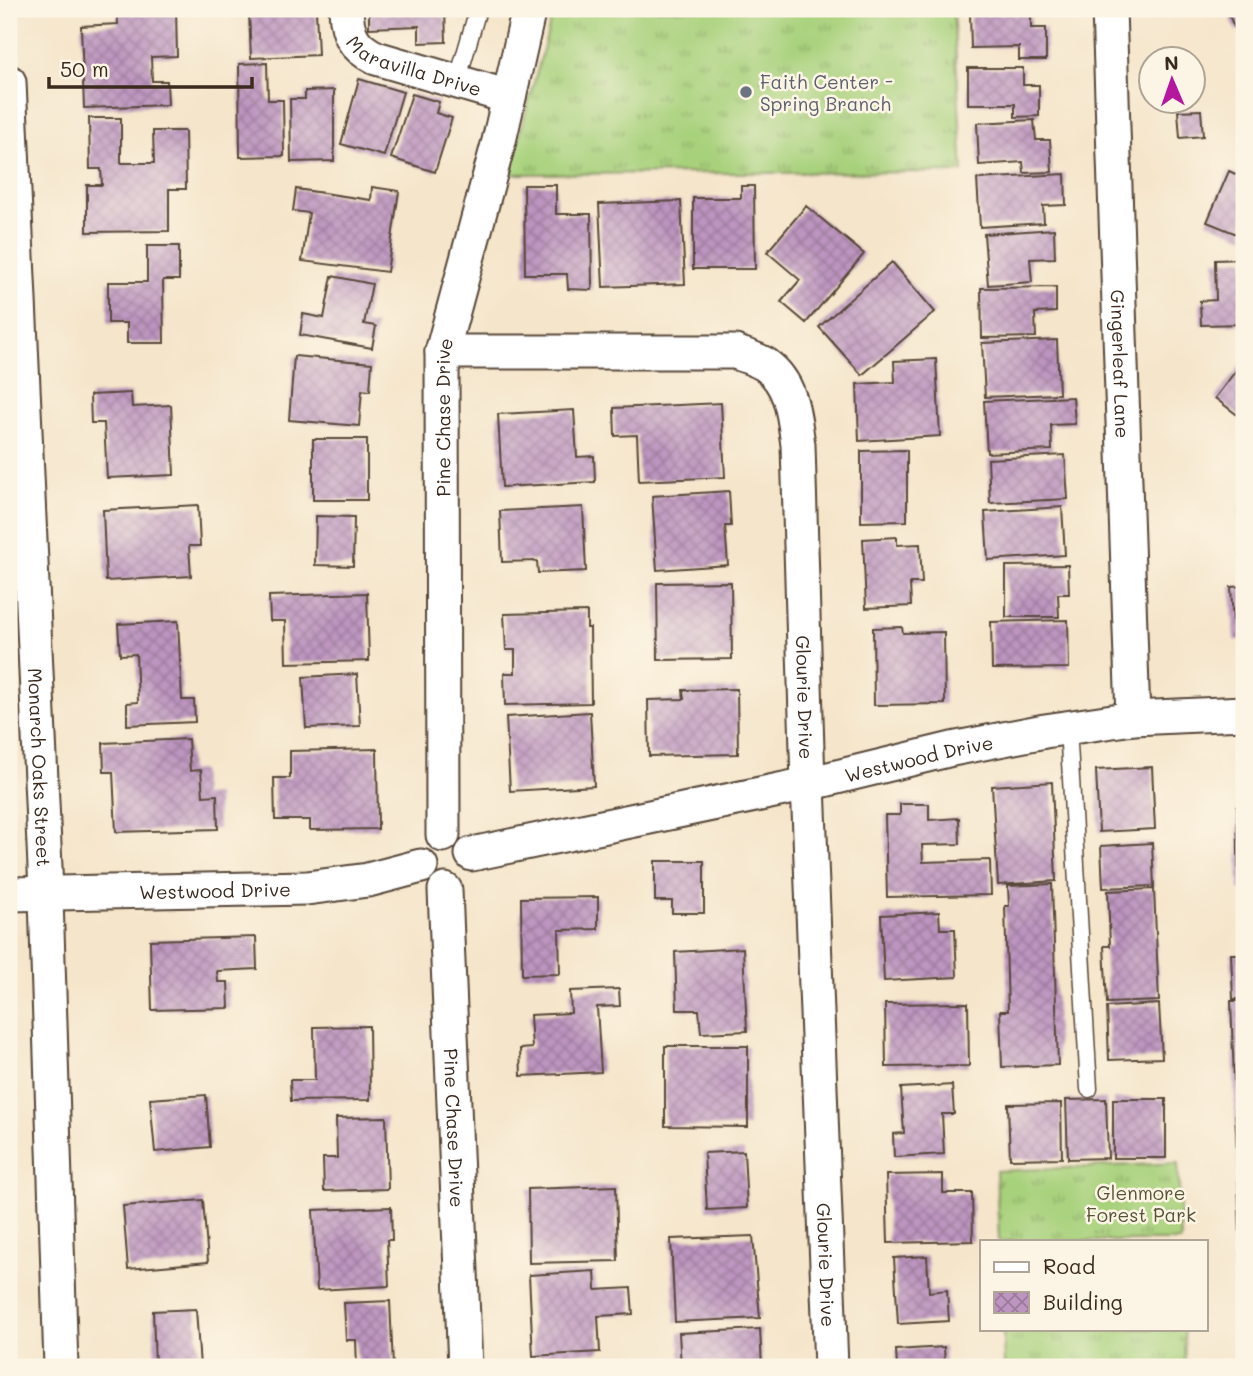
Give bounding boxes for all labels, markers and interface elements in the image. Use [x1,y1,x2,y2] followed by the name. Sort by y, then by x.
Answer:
[342,30,485,101] street label: Maravilla Drive
[49,46,252,90] scale bar
[1138,46,1208,116] north arrow
[1164,50,1179,75] text: N
[60,55,109,82] text: 50 m
[760,69,893,116] place label: Faith Center - Spring Branch
[738,84,754,100] marker: Faith Center - Spring Branch
[1106,289,1136,439] street label: Gingerleaf Lane
[429,335,458,497] street label: Pine Chase Drive
[791,635,820,760] street label: Glourie Drive
[23,667,57,867] street label: Monarch Oaks Street
[842,729,995,787] street label: Westwood Drive
[139,876,291,904] street label: Westwood Drive
[439,1048,471,1208] street label: Pine Chase Drive
[1086,1180,1196,1227] park label: Glenmore Forest Park
[812,1202,842,1327] street label: Glourie Drive
[980,1240,1208,1330] legend
[1043,1252,1095,1279] text: Road
[1043,1288,1123,1315] text: Building

